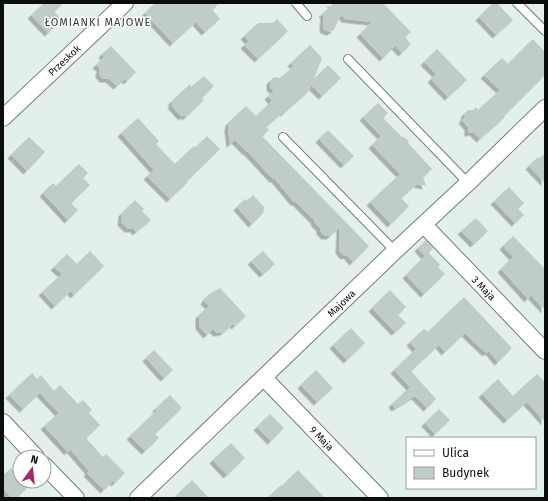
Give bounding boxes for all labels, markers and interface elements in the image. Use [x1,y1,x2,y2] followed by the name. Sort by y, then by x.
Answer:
[45,16,151,29] district label: ŁOMIANKI MAJOWE
[46,42,84,79] street label: Przeskok
[469,274,498,303] street label: 3 Maja
[325,288,358,320] street label: Majowa
[307,424,336,453] street label: 9 Maja
[406,437,536,489] legend
[442,446,469,460] text: Ulica
[12,449,52,489] north arrow
[29,453,40,467] text: N
[442,466,490,480] text: Budynek

